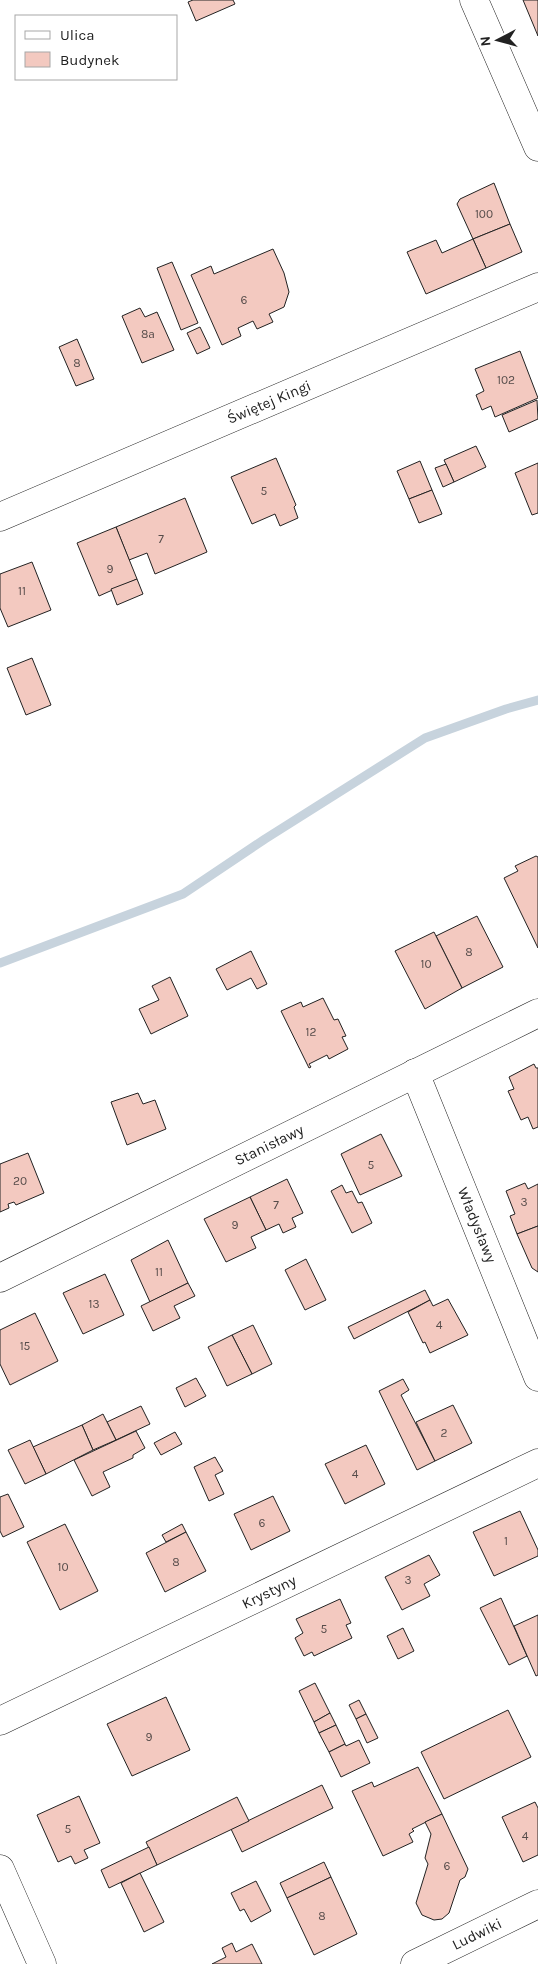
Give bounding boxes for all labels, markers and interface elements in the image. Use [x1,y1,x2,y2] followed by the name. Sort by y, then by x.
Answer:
[15,15,178,80] legend
[473,15,523,65] north arrow
[60,26,94,44] text: Ulica
[477,35,495,47] text: N
[60,51,119,69] text: Budynek
[475,207,493,221] house number: 100
[241,293,248,307] house number: 6
[141,327,155,341] house number: 8a
[73,356,81,370] house number: 8
[497,373,515,387] house number: 102
[224,376,314,428] street label: Świętej Kingi
[261,484,268,498] house number: 5
[158,532,164,546] house number: 7
[107,562,114,576] house number: 9
[18,584,26,598] house number: 11
[465,945,473,959] house number: 8
[420,957,432,971] house number: 10
[306,1025,317,1039] house number: 12
[231,1121,307,1169] street label: Stanisławy
[368,1158,375,1172] house number: 5
[13,1174,27,1188] house number: 20
[454,1185,500,1265] street label: Władysławy
[520,1195,528,1209] house number: 3
[273,1198,279,1212] house number: 7
[232,1218,239,1232] house number: 9
[155,1265,163,1279] house number: 11
[88,1297,100,1311] house number: 13
[436,1318,443,1332] house number: 4
[20,1339,31,1353] house number: 15
[441,1426,448,1440] house number: 2
[352,1467,359,1481] house number: 4
[259,1516,266,1530] house number: 6
[504,1534,508,1548] house number: 1
[172,1555,180,1569] house number: 8
[57,1560,69,1574] house number: 10
[239,1571,299,1613] street label: Krystyny
[404,1573,412,1587] house number: 3
[321,1622,328,1636] house number: 5
[146,1730,153,1744] house number: 9
[65,1822,72,1836] house number: 5
[522,1829,529,1843] house number: 4
[444,1859,451,1873] house number: 6
[318,1909,326,1923] house number: 8
[449,1914,505,1954] street label: Ludwiki

